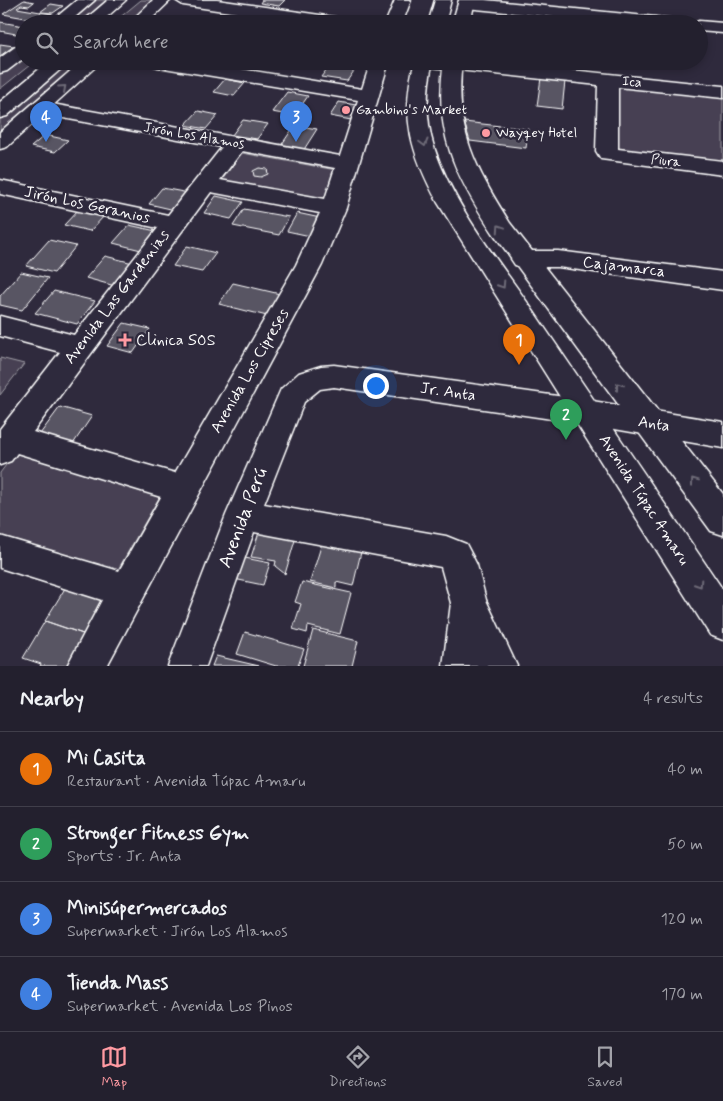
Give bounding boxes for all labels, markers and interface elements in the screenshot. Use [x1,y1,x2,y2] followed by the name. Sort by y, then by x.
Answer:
[15,15,708,70] search box
[33,29,61,57] icon: search
[73,30,169,55] text: Search here
[621,72,643,92] street label: Ica
[57,85,66,94] one-way arrow
[30,101,62,142] pin: 4
[280,101,312,142] pin: 3
[356,101,467,119] place label: Gambino's Market
[340,104,352,116] marker: Gambino's Market
[142,118,246,154] street label: Jirón Los Alamos
[496,124,577,142] place label: Wayqey Hotel
[480,127,492,139] marker: Wayqey Hotel
[418,139,429,148] one-way arrow
[650,150,683,172] street label: Piura
[22,181,152,229] street label: Jirón Los Geranios
[497,224,507,233] one-way arrow
[60,226,174,368] street label: Avenida Las Gardenias
[582,252,666,282] street label: Cajamarca
[496,280,506,289] one-way arrow
[206,305,294,437] street label: Avenida Los Cipreses
[503,324,535,365] pin: 1
[136,330,216,351] place label: Clinica SOS
[118,333,132,347] marker: Clinica SOS
[363,373,389,399] your location
[419,378,477,406] street label: Jr. Anta
[616,382,625,392] one-way arrow
[550,399,582,440] pin: 2
[637,411,672,437] street label: Anta
[594,431,694,569] street label: Avenida Túpac Amaru
[212,464,274,572] street label: Avenida Perú
[691,478,699,487] one-way arrow
[693,579,702,588] one-way arrow
[20,685,84,713] text: Nearby
[643,688,703,709] text: 4 results
[67,746,146,771] text: Mi Casita
[32,759,40,780] text: 1
[667,759,703,780] text: 40 m
[67,771,306,792] text: Restaurant · Avenida Túpac Amaru
[67,821,249,846] text: Stronger Fitness Gym
[32,834,40,855] text: 2
[667,834,703,855] text: 50 m
[67,846,181,867] text: Sports · Jr. Anta
[67,896,227,921] text: Minisúpermercados
[32,909,40,930] text: 3
[661,909,703,930] text: 120 m
[67,921,288,942] text: Supermarket · Jirón Los Alamos
[67,971,168,996] text: Tienda Mass
[31,984,41,1005] text: 4
[661,984,703,1005] text: 170 m
[67,996,293,1017] text: Supermarket · Avenida Los Pinos
[100,1043,128,1091] tab: Map
[329,1043,387,1091] tab: Directions
[587,1043,623,1091] tab: Saved

